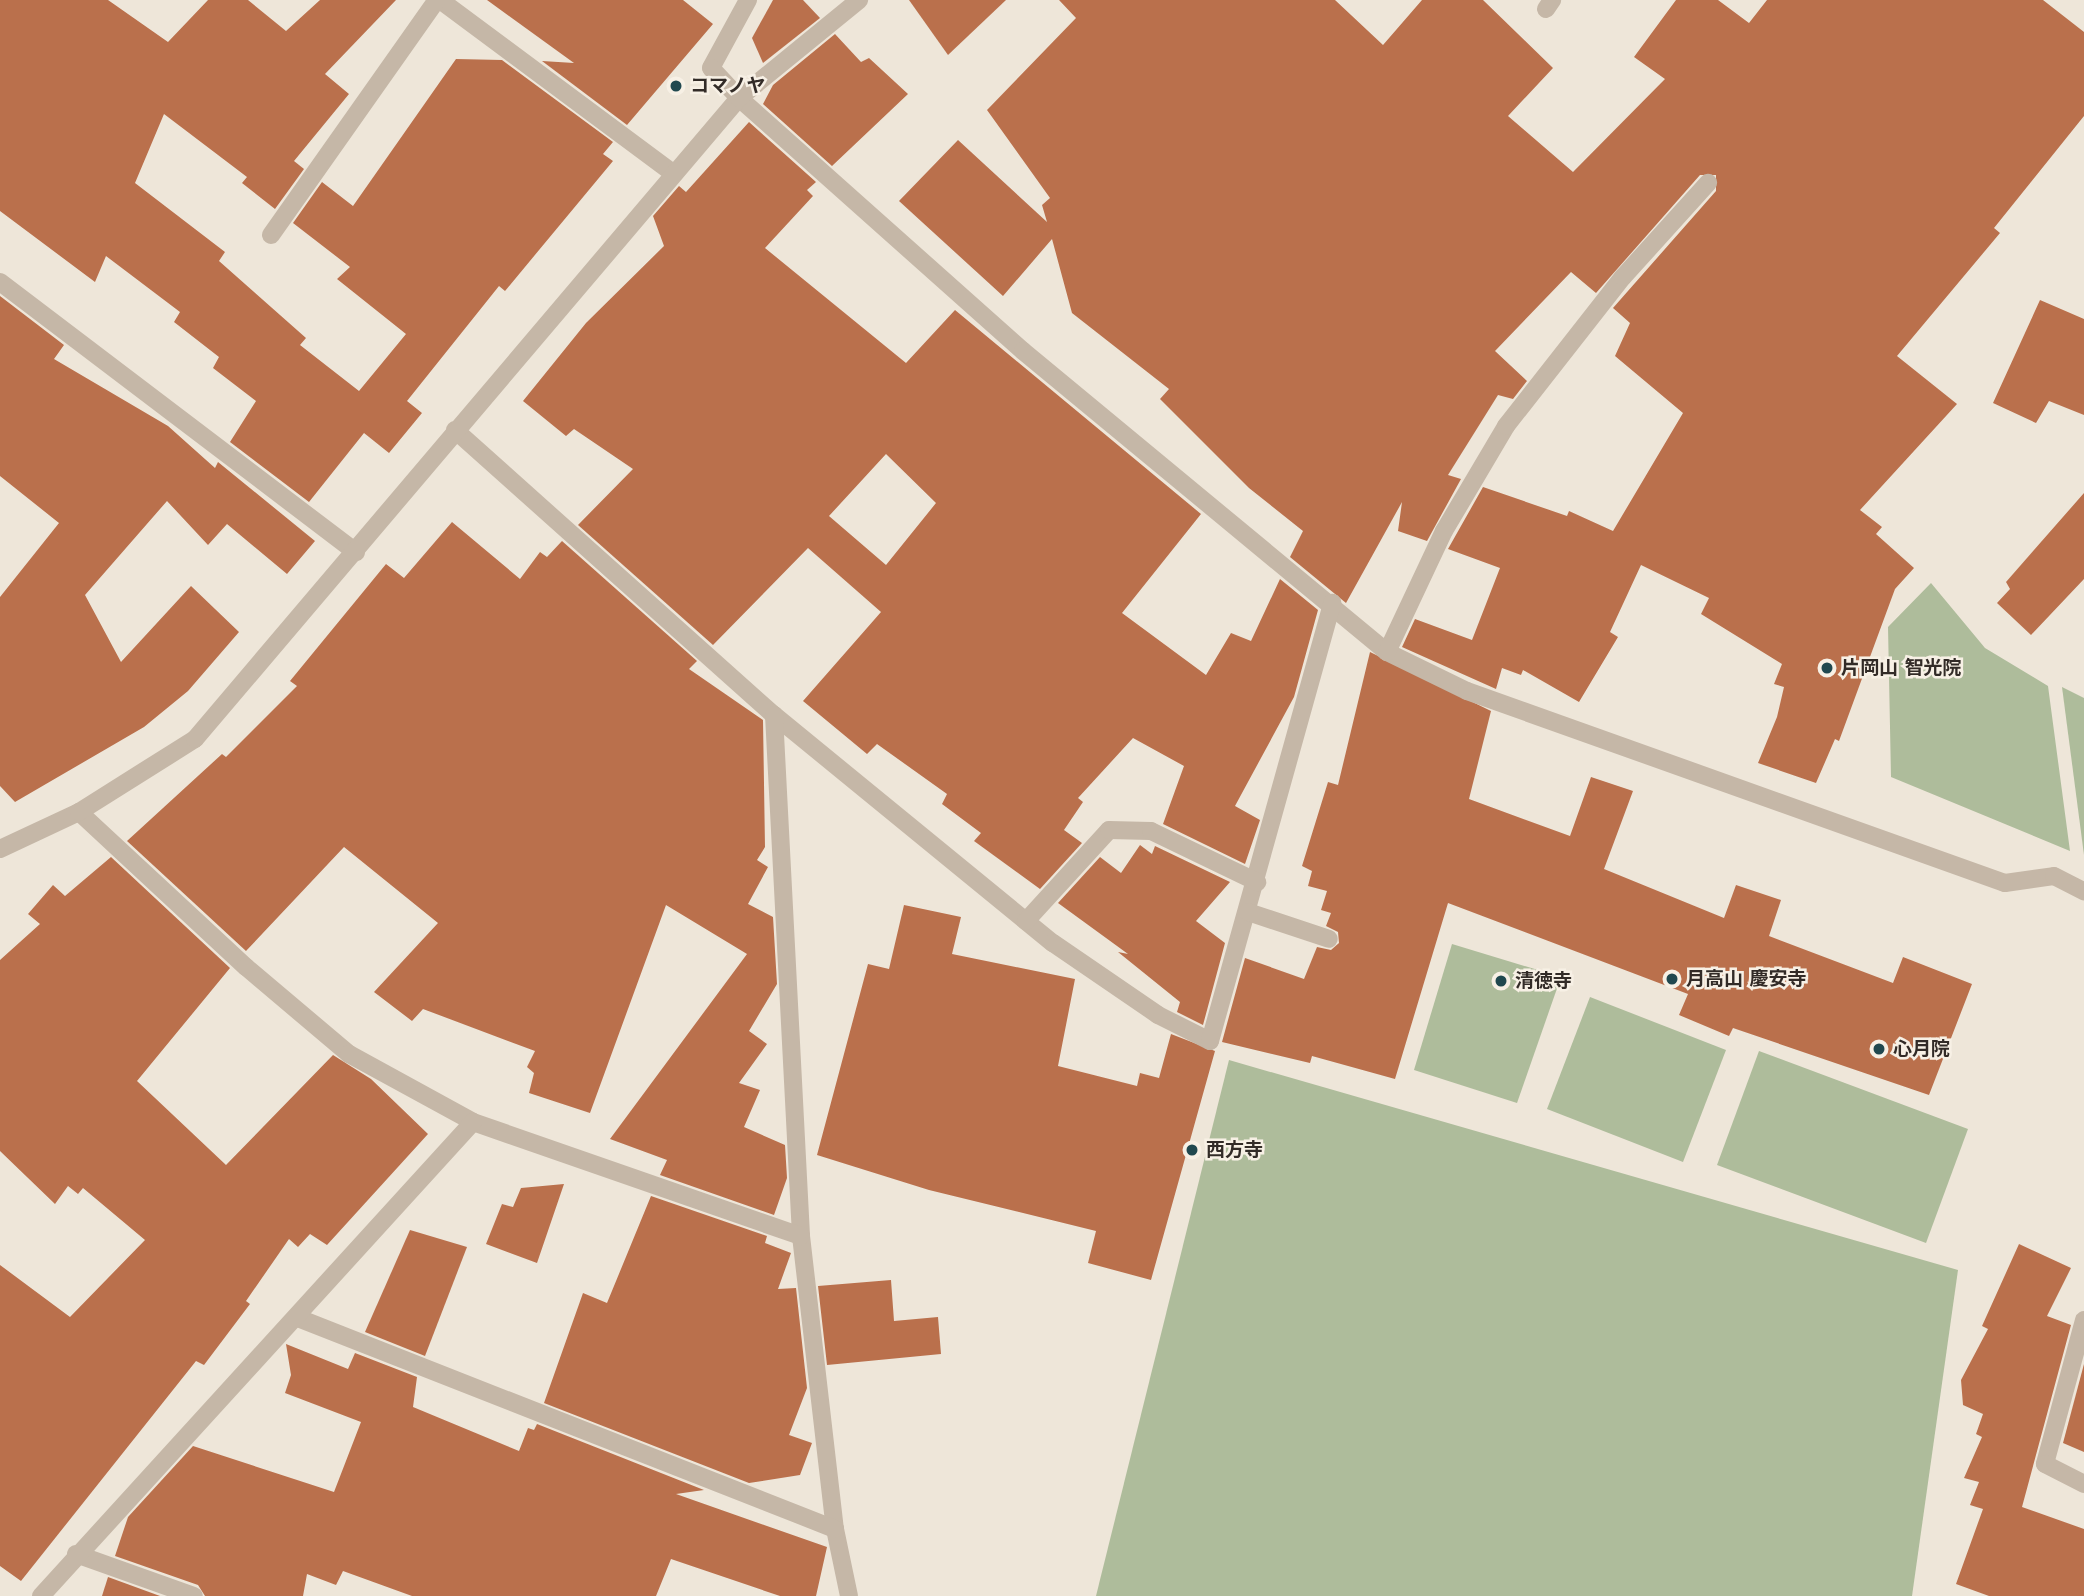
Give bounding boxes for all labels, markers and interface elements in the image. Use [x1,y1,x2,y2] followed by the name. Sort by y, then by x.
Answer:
[690,75,766,97] place label: コマノヤ
[668,78,684,94] marker: コマノヤ
[1841,657,1962,679] place label: 片岡山 智光院
[1819,660,1835,676] marker: 片岡山 智光院
[1686,968,1807,990] place label: 月高山 慶安寺
[1515,970,1572,992] place label: 清徳寺
[1664,971,1680,987] marker: 月高山 慶安寺
[1493,973,1509,989] marker: 清徳寺
[1893,1038,1950,1060] place label: 心月院
[1871,1041,1887,1057] marker: 心月院
[1206,1139,1263,1161] place label: 西方寺
[1184,1142,1200,1158] marker: 西方寺

